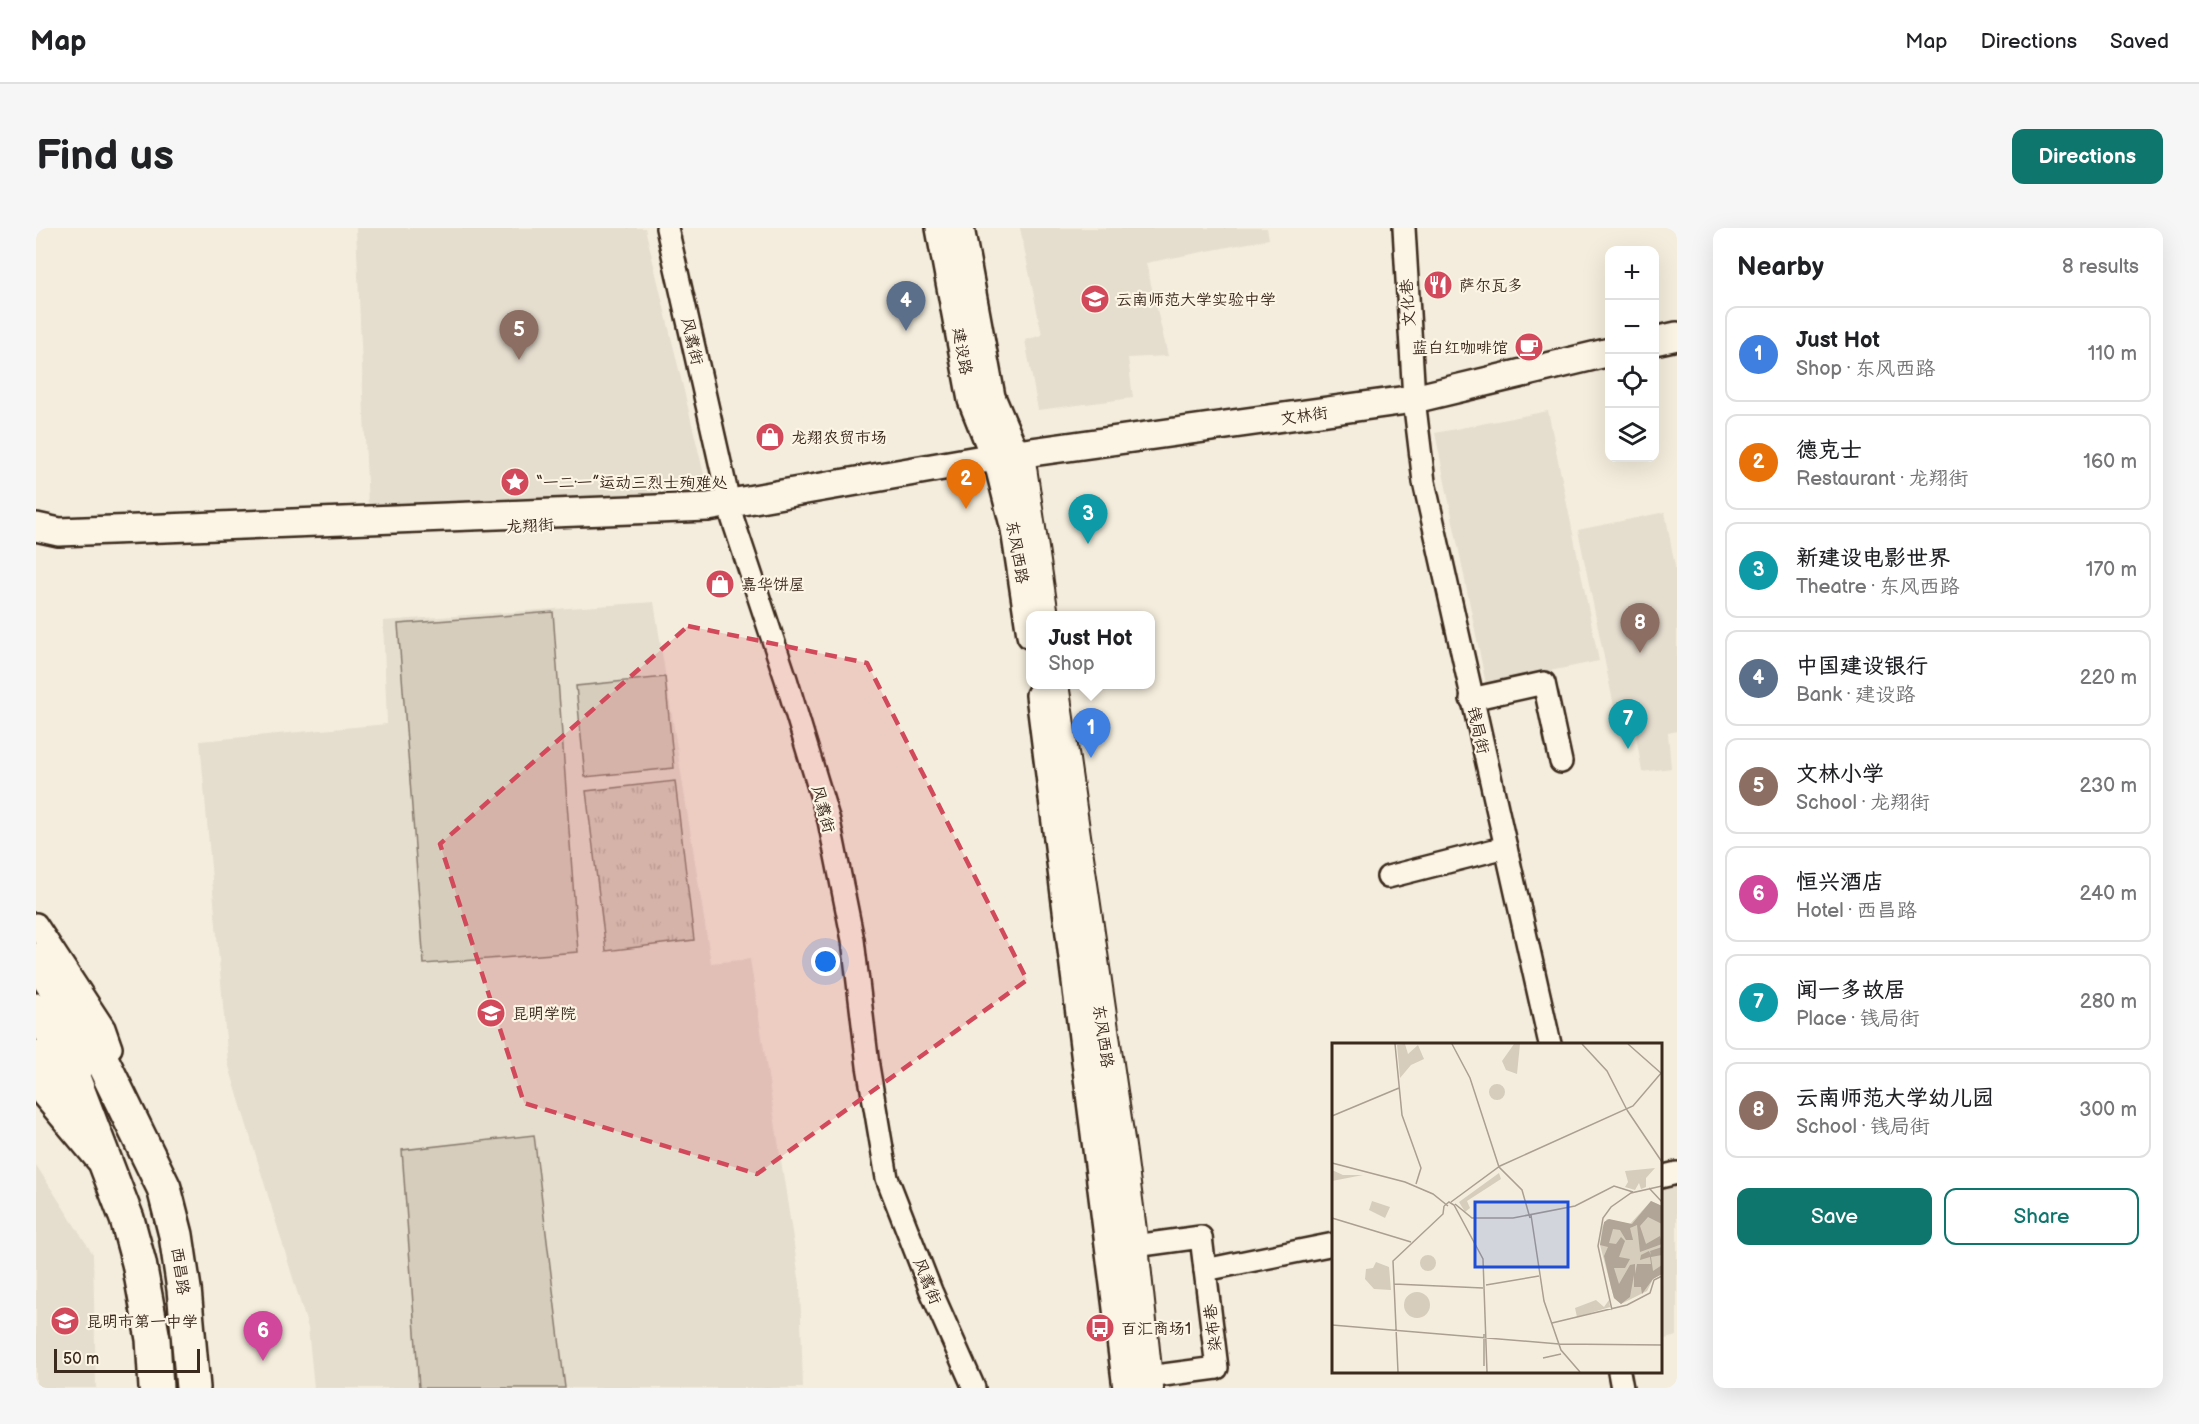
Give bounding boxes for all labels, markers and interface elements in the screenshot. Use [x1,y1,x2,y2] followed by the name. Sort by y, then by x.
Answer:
[30,25,86,58] text: Map
[1905,29,1948,54] text: Map
[1981,29,2077,54] text: Directions
[2110,29,2169,54] text: Saved
[2012,129,2163,184] button: Directions
[36,131,174,182] text: Find us
[1605,246,1659,462] map controls
[1605,246,1659,300] button: +
[1737,252,1824,283] text: Nearby
[2062,255,2139,279] text: 8 results
[1422,269,1454,301] restaurant icon: 萨尔瓦多
[1459,277,1523,296] place label: 萨尔瓦多
[1397,278,1420,328] street label: 文化巷
[886,282,926,331] pin: 4
[1079,283,1111,315] school or university icon: 云南师范大学实验中学
[1116,291,1276,310] place label: 云南师范大学实验中学
[1605,300,1659,354] button: −
[500,310,538,360] pin: 5
[677,316,706,367] street label: 风翥街
[948,326,975,377] street label: 建设路
[1796,327,1880,354] text: Just Hot
[1513,331,1545,363] cafe icon: 蓝白红咖啡馆
[1412,339,1508,358] place label: 蓝白红咖啡馆
[1754,342,1763,366] text: 1
[2088,342,2137,366] text: 110 m
[1605,354,1659,408] button: locate
[1796,357,1935,381] text: Shop · 东风西路
[1279,404,1329,429] street label: 文林街
[1605,408,1659,462] button: layers
[754,421,786,453] shop icon: 龙翔农贸市场
[791,429,887,448] place label: 龙翔农贸市场
[1796,437,1862,464] text: 德克士
[1753,450,1764,474] text: 2
[2083,450,2137,474] text: 160 m
[946,460,986,509] pin: 2
[499,466,531,498] place icon: “一二·一”运动三烈士殉难处
[1796,467,1969,491] text: Restaurant · 龙翔街
[536,474,728,493] place label: “一二·一”运动三烈士殉难处
[1068,494,1108,544] pin: 3
[506,516,555,537] street label: 龙翔街
[1002,519,1031,585] street label: 东风西路
[1796,545,1950,572] text: 新建设电影世界
[1753,558,1764,582] text: 3
[2086,558,2137,582] text: 170 m
[704,568,736,600] shop icon: 嘉华饼屋
[1796,575,1960,599] text: Theatre · 东风西路
[741,576,805,595] place label: 嘉华饼屋
[1620,604,1660,653] pin: 8
[1026,611,1155,689] popup
[1049,625,1132,652] text: Just Hot
[1049,652,1095,676] text: Shop
[1796,653,1928,680] text: 中国建设银行
[1753,666,1764,690] text: 4
[2080,666,2137,690] text: 220 m
[1796,683,1915,707] text: Bank · 建设路
[1608,700,1648,749] pin: 7
[1463,705,1492,756] street label: 钱局街
[1072,708,1110,758] pin: 1
[1796,761,1884,788] text: 文林小学
[1753,774,1764,798] text: 5
[2080,774,2137,798] text: 230 m
[807,784,838,835] street label: 风翥街
[1796,791,1930,815] text: School · 龙翔街
[1796,869,1884,896] text: 恒兴酒店
[1752,882,1765,906] text: 6
[2080,882,2137,906] text: 240 m
[1796,899,1917,923] text: Hotel · 西昌路
[811,947,840,976] your location
[1796,977,1906,1004] text: 闻一多故居
[1753,990,1764,1014] text: 7
[2080,990,2137,1014] text: 280 m
[475,997,507,1029] school or university icon: 昆明学院
[1089,1003,1116,1069] street label: 东风西路
[512,1005,576,1024] place label: 昆明学院
[1796,1007,1920,1031] text: Place · 钱局街
[1332,1043,1662,1373] inset map
[1796,1085,1994,1112] text: 云南师范大学幼儿园
[1752,1098,1765,1122] text: 8
[2079,1098,2137,1122] text: 300 m
[1796,1115,1930,1139] text: School · 钱局街
[1737,1188,1932,1245] button: Save
[1944,1188,2139,1245] button: Share
[167,1246,192,1296] street label: 西昌路
[909,1256,944,1307] street label: 风翥街
[1201,1303,1226,1353] street label: 染布巷
[49,1305,81,1337] school or university icon: 昆明市第一中学
[244,1312,282,1361] pin: 6
[1084,1312,1116,1344] bus stop icon: 百汇商场1
[86,1313,198,1332] place label: 昆明市第一中学
[1121,1320,1191,1339] place label: 百汇商场1
[54,1346,200,1374] scale bar
[63,1350,99,1369] text: 50 m

